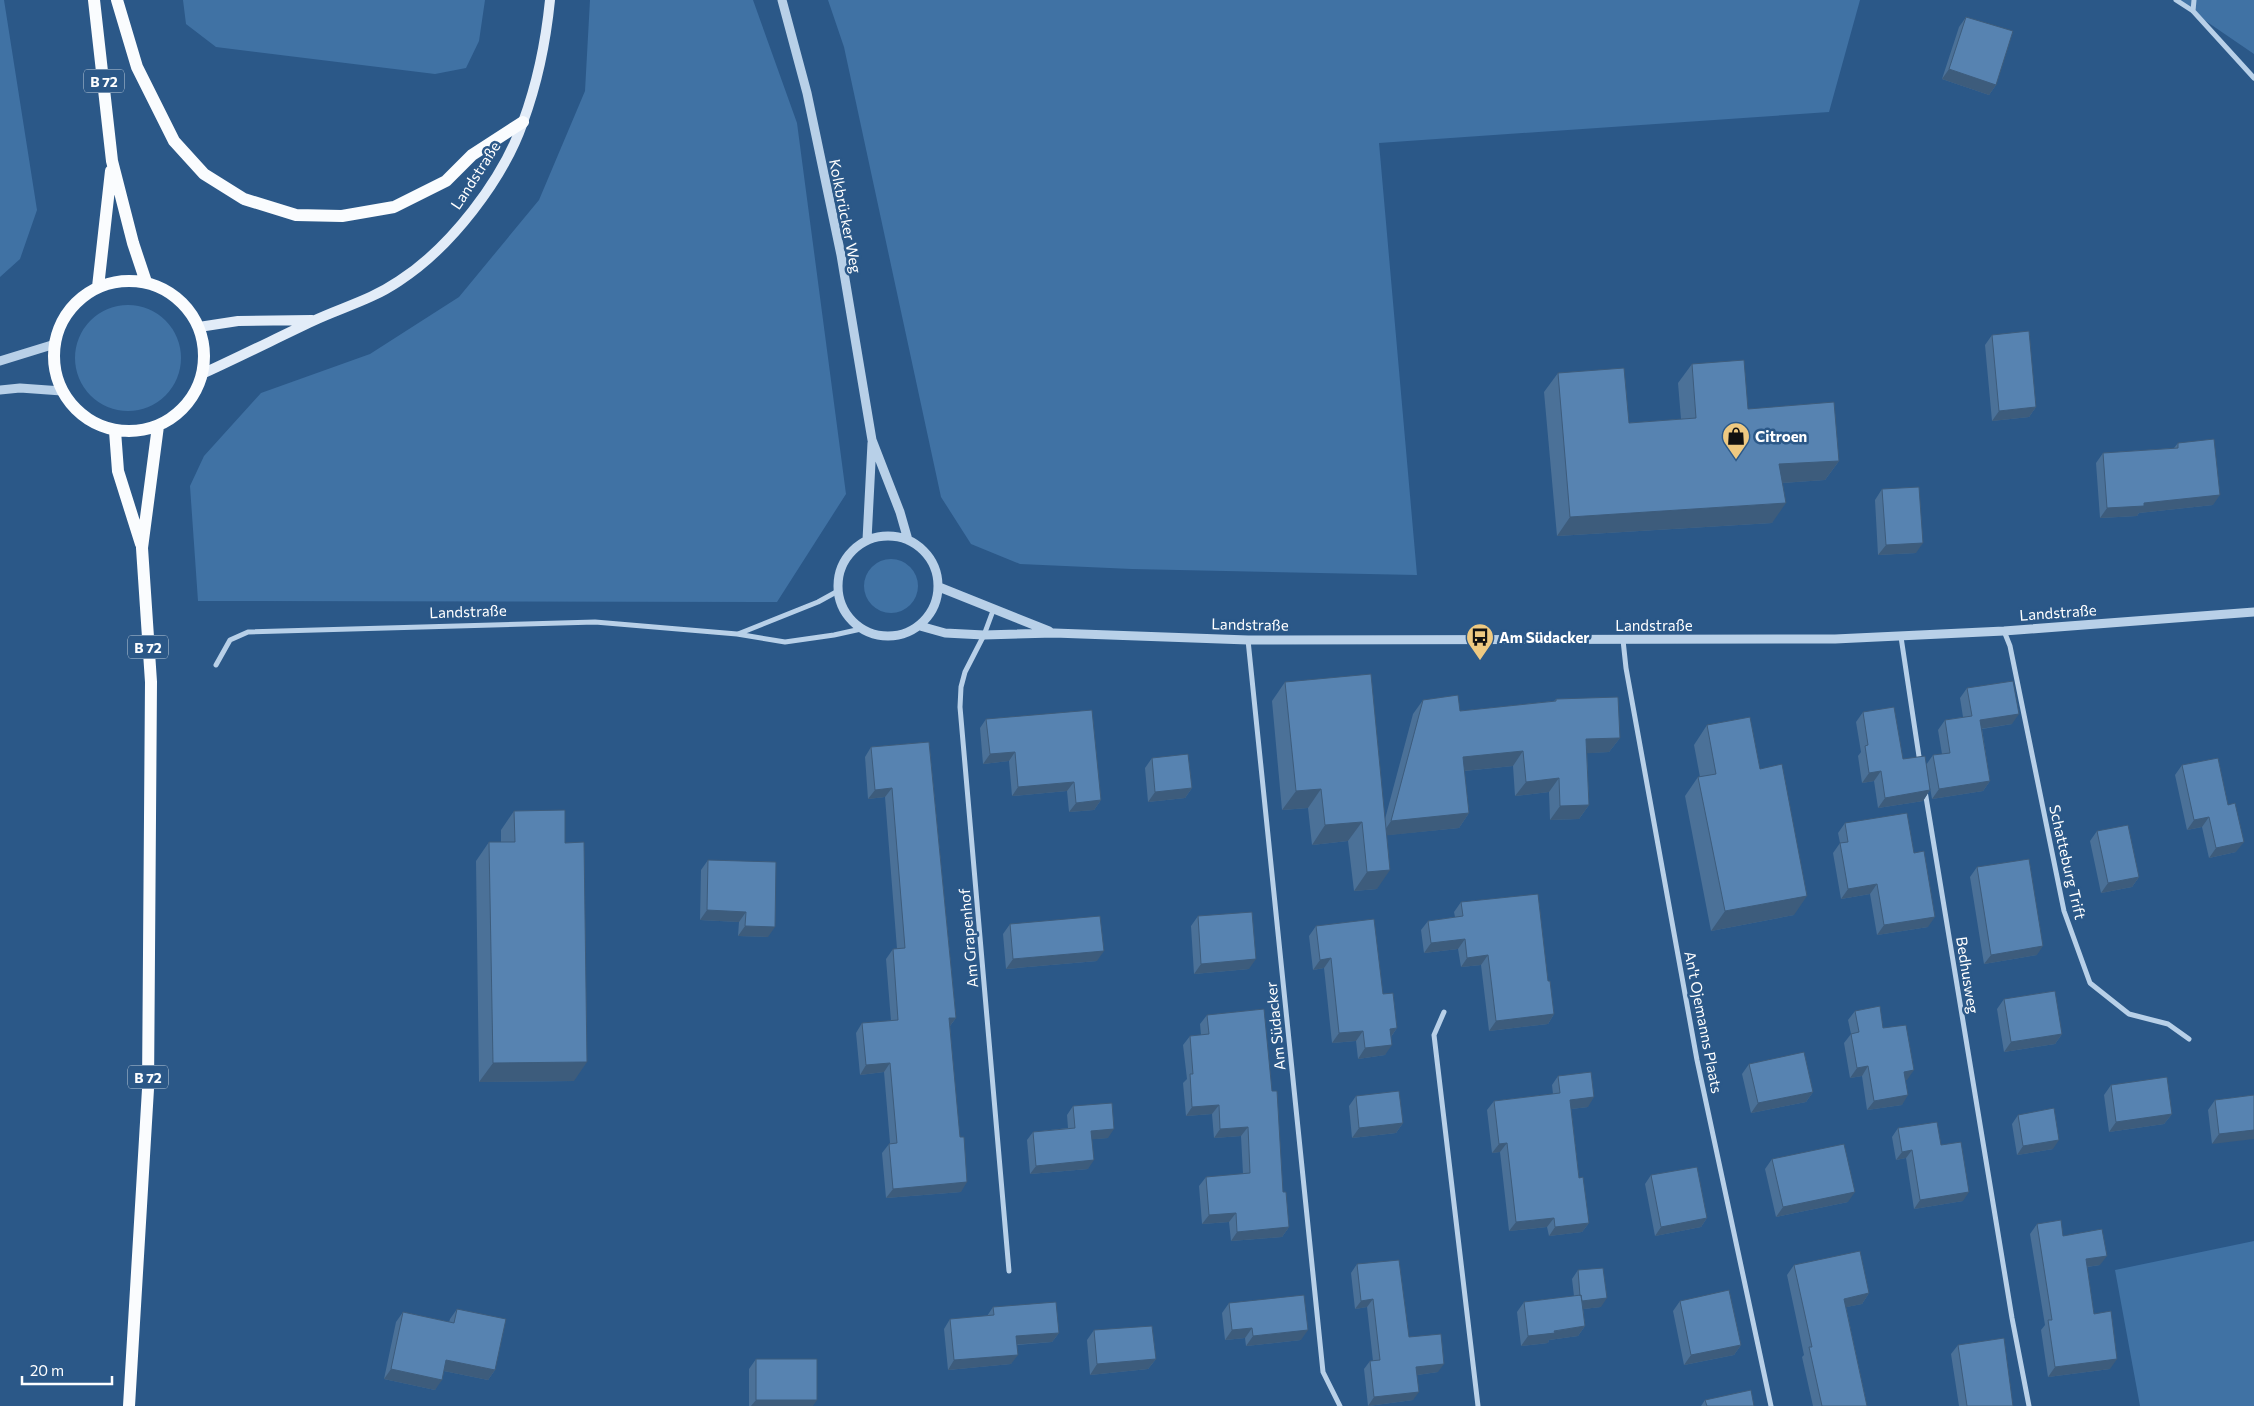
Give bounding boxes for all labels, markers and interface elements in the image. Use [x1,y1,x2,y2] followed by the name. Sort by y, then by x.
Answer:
[84,70,124,92] road number: B 72
[446,138,504,212] street label: Landstraße
[826,157,866,275] street label: Kolkbrücker Weg
[1721,421,1751,460] shop icon: Citroen
[1755,427,1807,445] place label: Citroen
[2019,600,2097,624] street label: Landstraße
[429,601,507,621] street label: Landstraße
[1211,614,1289,634] street label: Landstraße
[1615,616,1693,634] street label: Landstraße
[1465,622,1495,661] bus stop icon: Am Südacker
[1499,628,1590,646] place label: Am Südacker
[128,636,168,659] road number: B 72
[2046,803,2090,921] street label: Schatteburg Trift
[955,887,981,988] street label: Am Grapenhof
[1953,935,1983,1015] street label: Bedhusweg
[1681,949,1727,1095] street label: An't Ojemanns Plaats
[1261,981,1289,1071] street label: Am Südacker
[128,1066,168,1088] road number: B 72
[22,1354,112,1386] scale bar
[30,1361,64,1379] text: 20 m

